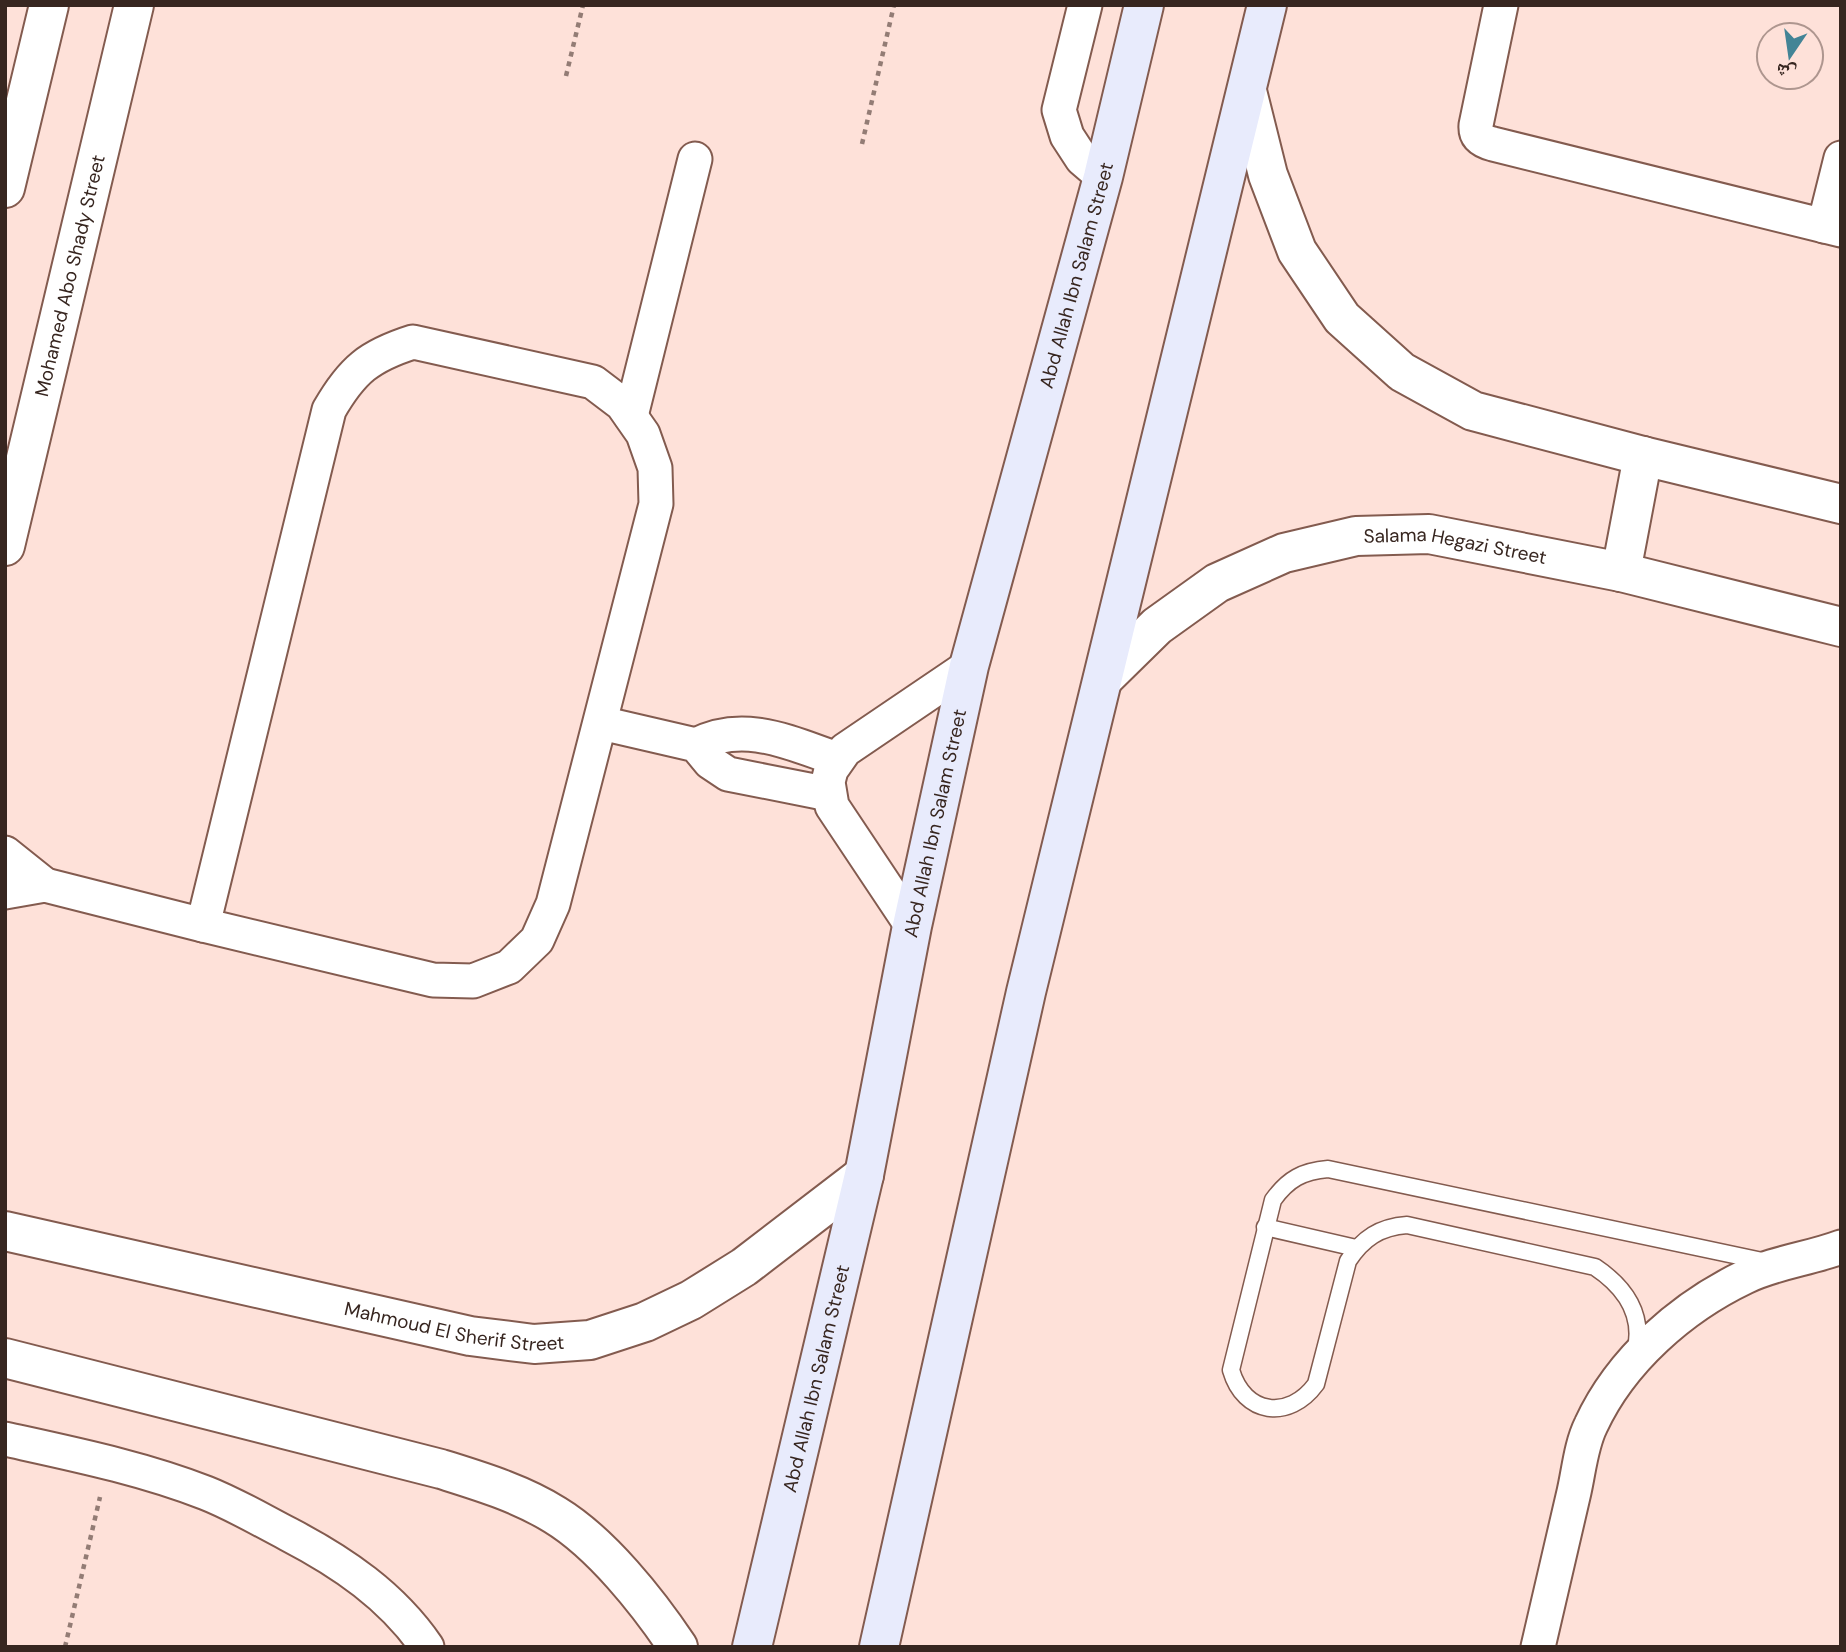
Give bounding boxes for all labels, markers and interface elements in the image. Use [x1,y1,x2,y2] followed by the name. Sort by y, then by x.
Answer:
[1755,21,1825,91] north arrow
[1774,58,1799,87] text: ش
[29,152,111,399] street label: Mohamed Abo Shady Street
[1034,160,1119,391] street label: Abd Allah Ibn Salam Street
[1363,522,1549,570] street label: Salama Hegazi Street
[898,707,972,940] street label: Abd Allah Ibn Salam Street
[777,1262,855,1495] street label: Abd Allah Ibn Salam Street
[342,1296,565,1357] street label: Mahmoud El Sherif Street

